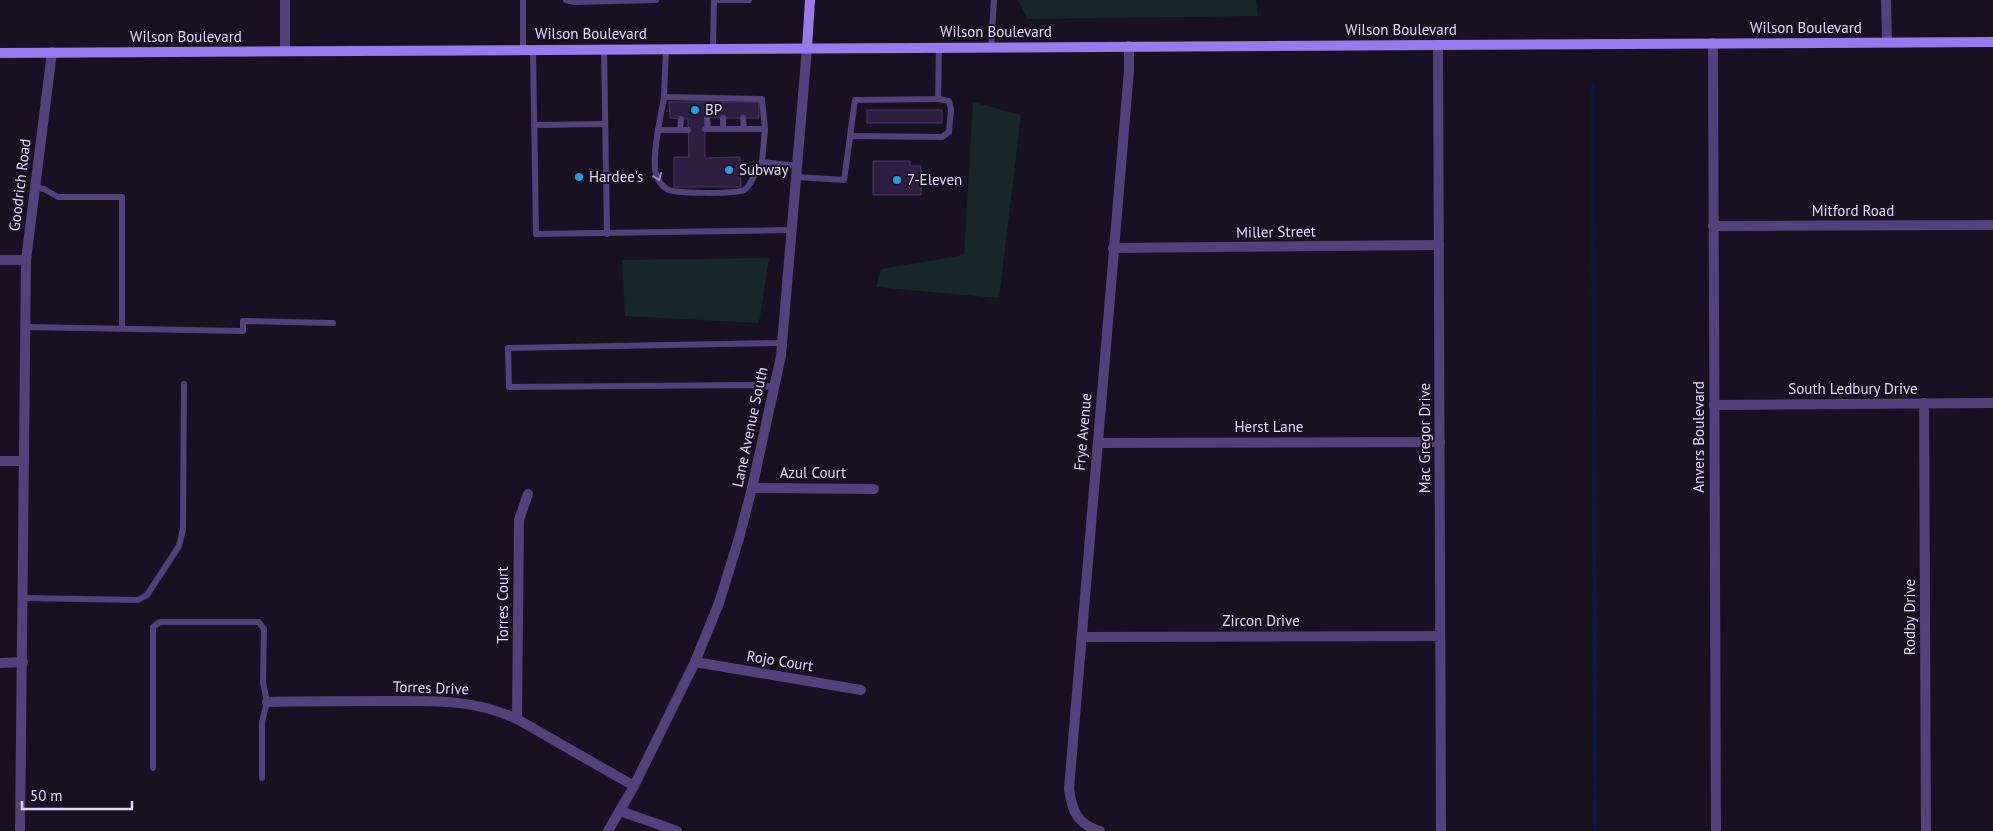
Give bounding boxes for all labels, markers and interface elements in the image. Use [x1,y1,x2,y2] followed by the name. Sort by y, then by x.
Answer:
[1750,18,1862,37] street label: Wilson Boulevard
[1345,20,1457,39] street label: Wilson Boulevard
[940,22,1052,41] street label: Wilson Boulevard
[535,24,647,43] street label: Wilson Boulevard
[130,27,242,46] street label: Wilson Boulevard
[705,100,722,119] place label: BP
[689,104,701,116] marker: BP
[4,138,35,232] street label: Goodrich Road
[739,160,788,179] place label: Subway
[723,164,735,176] marker: Subway
[589,167,643,186] place label: Hardee's
[907,170,962,189] place label: 7-Eleven
[573,171,585,183] marker: Hardee's
[652,172,662,181] one-way arrow
[891,174,903,186] marker: 7-Eleven
[1812,201,1894,220] street label: Mitford Road
[1236,221,1316,242] street label: Miller Street
[727,365,772,489] street label: Lane Avenue South
[1788,379,1918,398] street label: South Ledbury Drive
[1689,381,1708,493] street label: Anvers Boulevard
[1415,383,1434,493] street label: Mac Gregor Drive
[1070,392,1095,471] street label: Frye Avenue
[1235,417,1303,436] street label: Herst Lane
[780,463,846,482] street label: Azul Court
[493,566,512,644] street label: Torres Court
[1900,579,1919,655] street label: Rodby Drive
[1222,611,1300,630] street label: Zircon Drive
[745,646,815,675] street label: Rojo Court
[393,677,469,698] street label: Torres Drive
[22,778,132,810] scale bar
[30,786,63,805] text: 50 m

